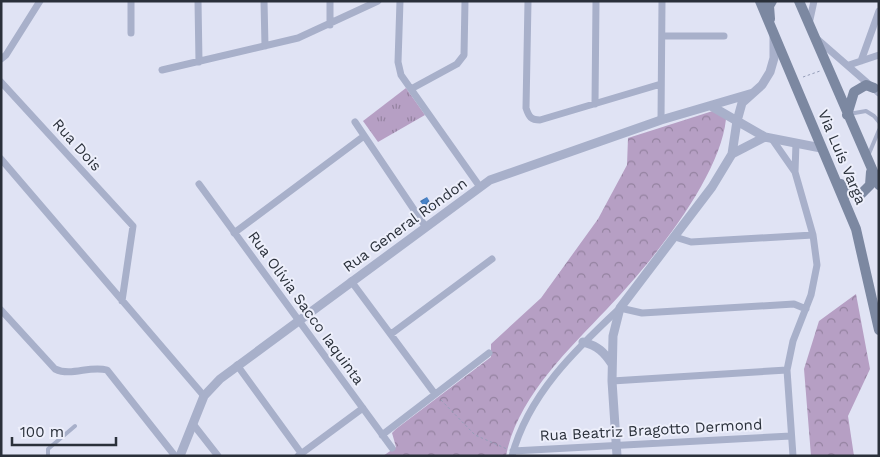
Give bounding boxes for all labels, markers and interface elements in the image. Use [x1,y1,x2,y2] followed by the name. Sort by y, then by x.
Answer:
[814,107,870,207] street label: Via Luís Varga
[49,115,105,175] street label: Rua Dois
[339,174,471,276] street label: Rua General Rondon
[244,228,368,389] street label: Rua Olívia Sacco Iaquinta
[12,414,116,446] scale bar
[539,415,763,445] street label: Rua Beatriz Bragotto Dermond
[20,423,64,441] text: 100 m

